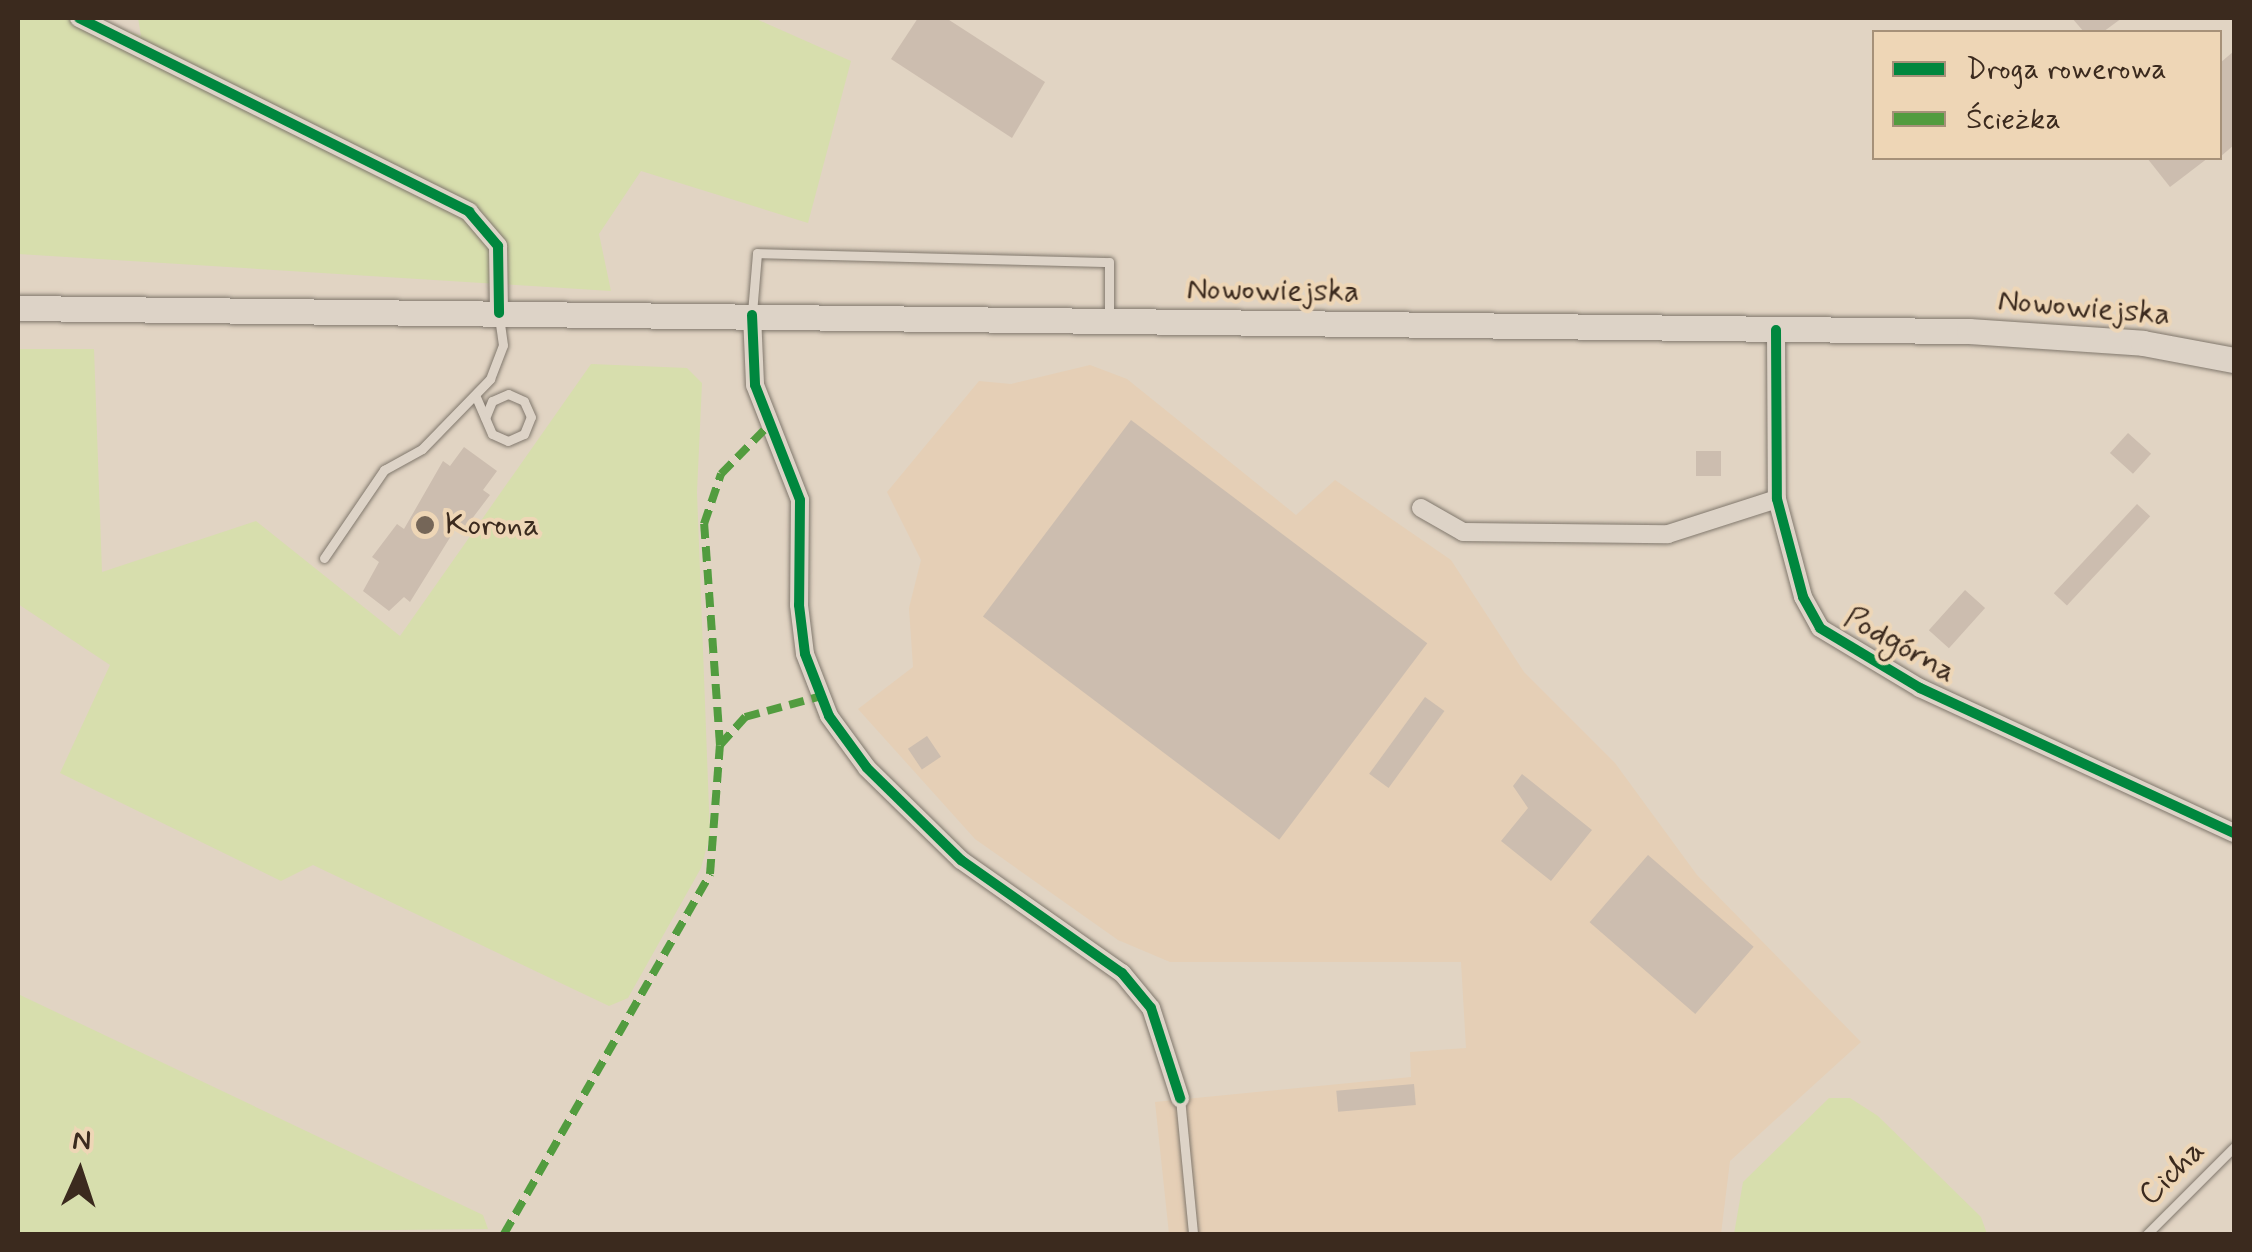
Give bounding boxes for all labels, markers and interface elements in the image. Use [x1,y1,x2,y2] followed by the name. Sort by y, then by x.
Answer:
[1872,30,2222,160] legend
[1966,50,2167,89] text: Droga rowerowa
[1966,100,2061,139] text: Ścieżka
[1186,270,1360,312] street label: Nowowiejska
[1996,281,2172,335] street label: Nowowiejska
[445,506,539,544] place label: Korona
[414,514,436,536] marker: Korona
[1837,599,1963,691] street label: Podgórna
[30,1122,130,1222] north arrow
[71,1123,92,1161] text: N
[2131,1132,2213,1214] street label: Cicha

